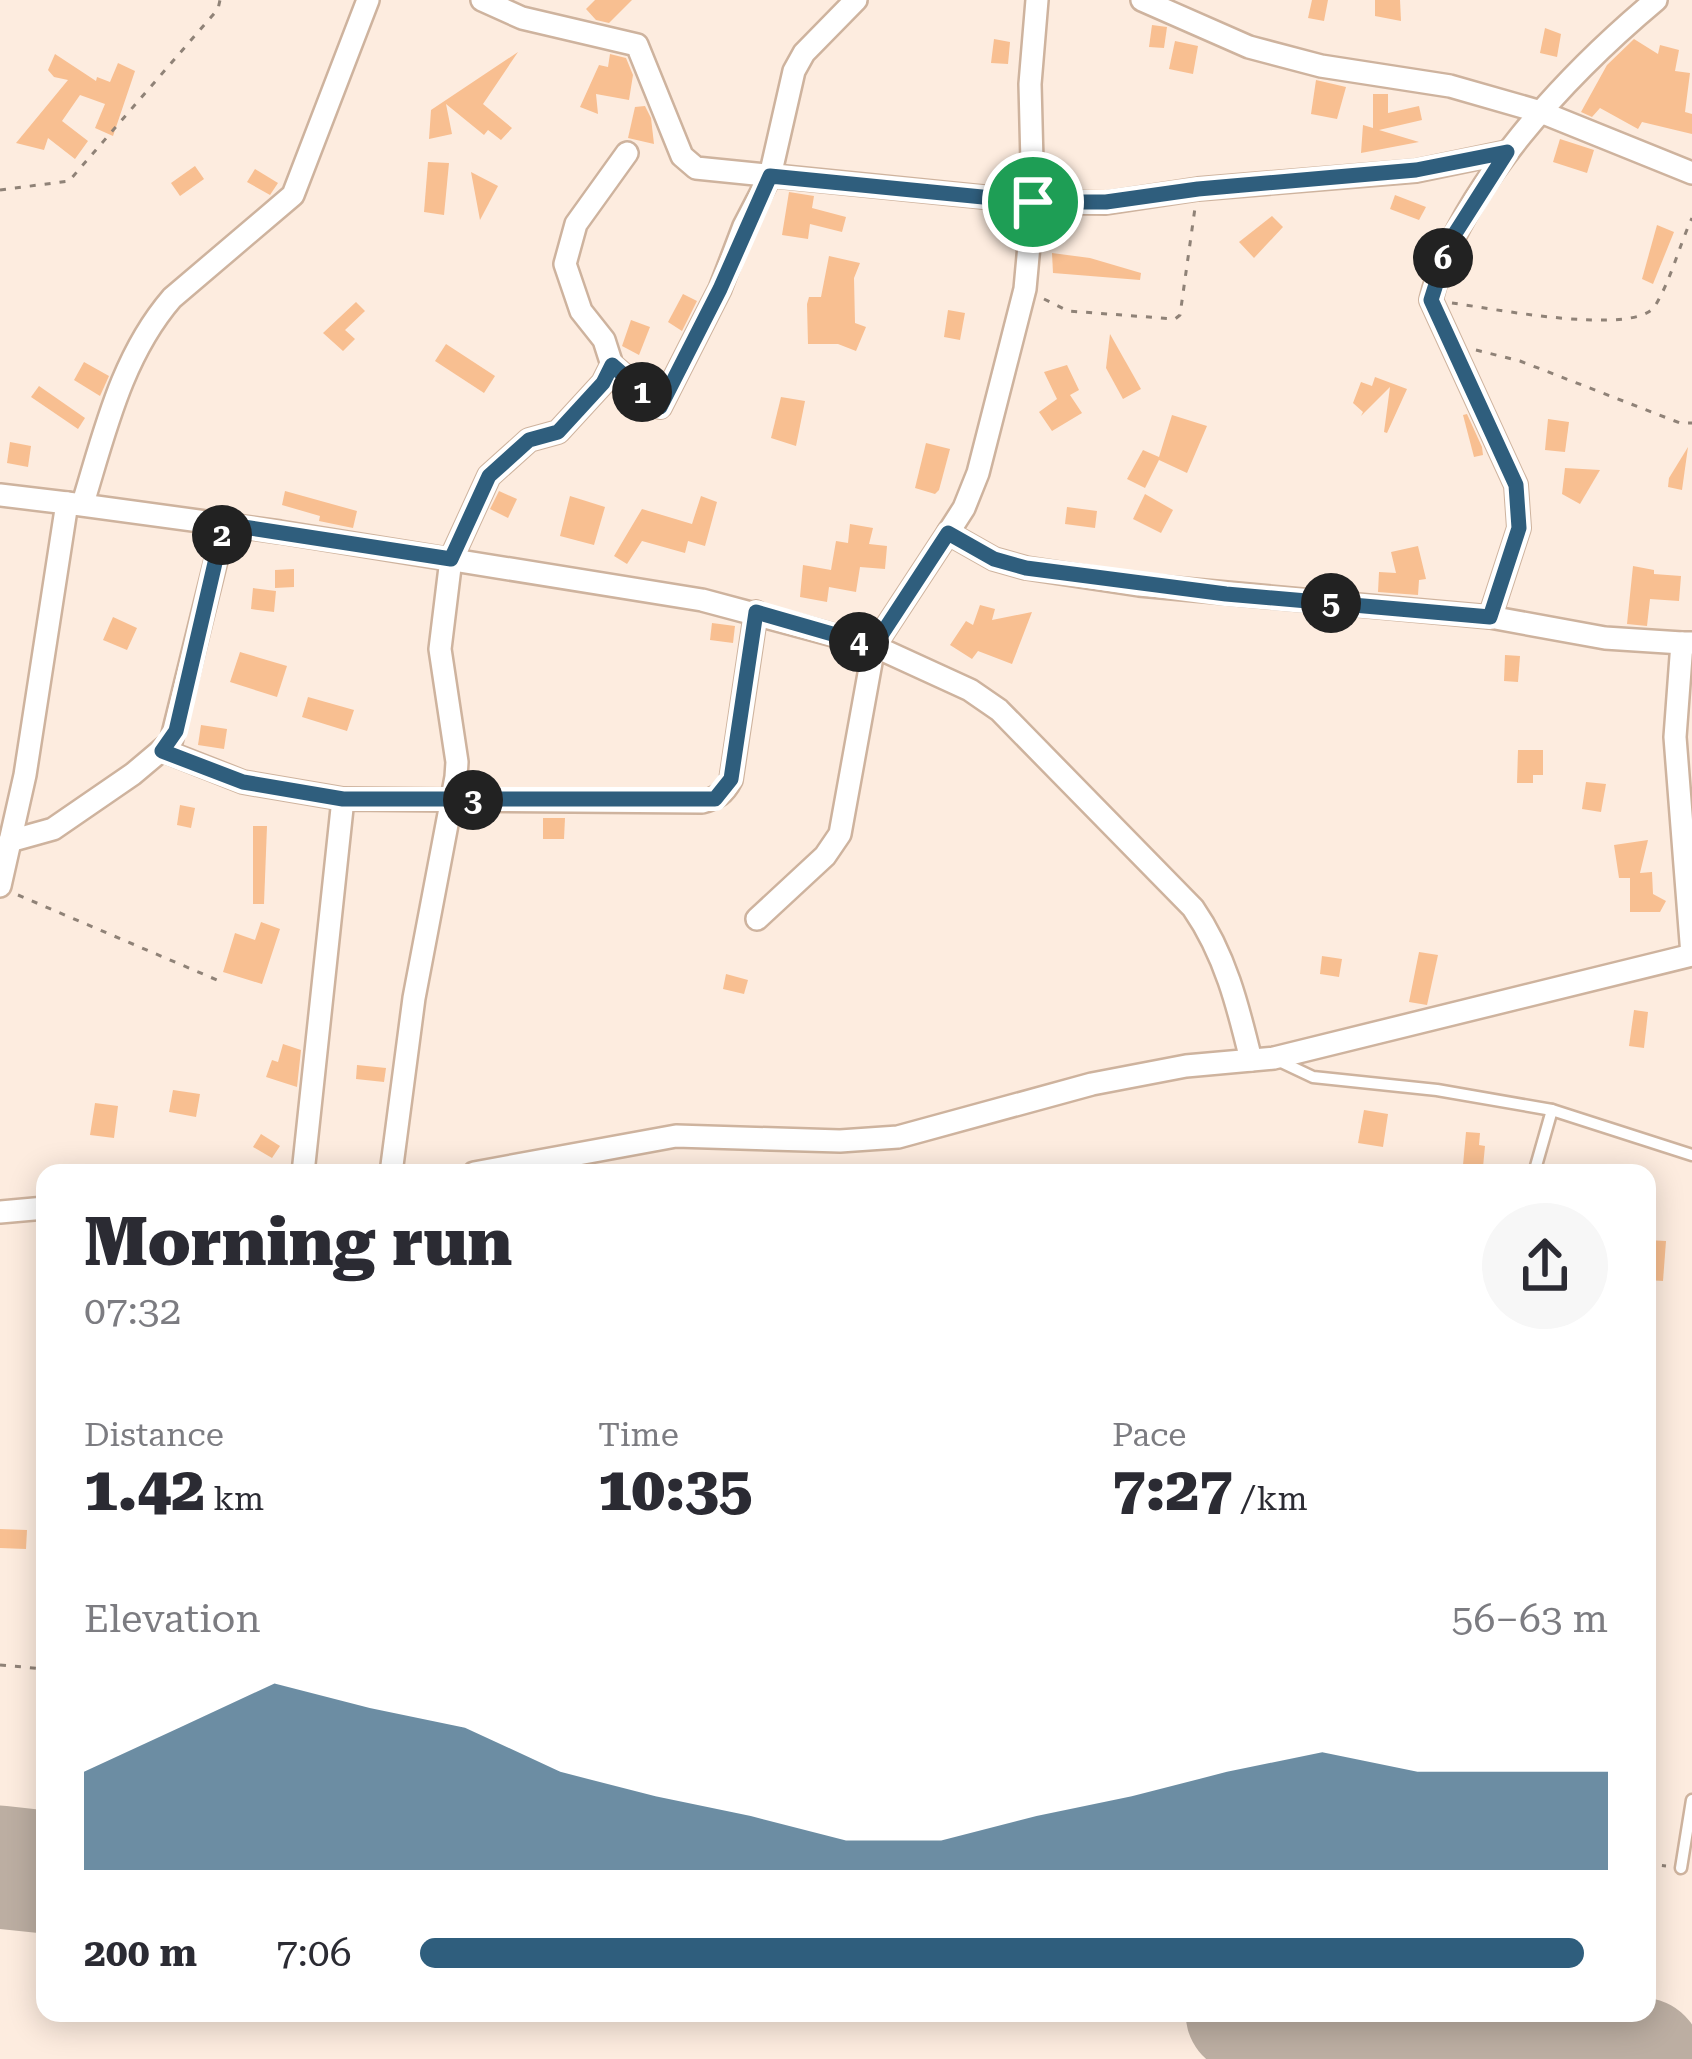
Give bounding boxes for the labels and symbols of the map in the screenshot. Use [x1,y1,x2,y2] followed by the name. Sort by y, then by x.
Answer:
[982,151,1084,253] pin
[1413,228,1473,288] pin: 6
[612,362,672,422] pin: 1
[192,505,252,565] pin: 2
[1301,573,1361,633] pin: 5
[829,612,889,672] pin: 4
[443,770,503,830] pin: 3

